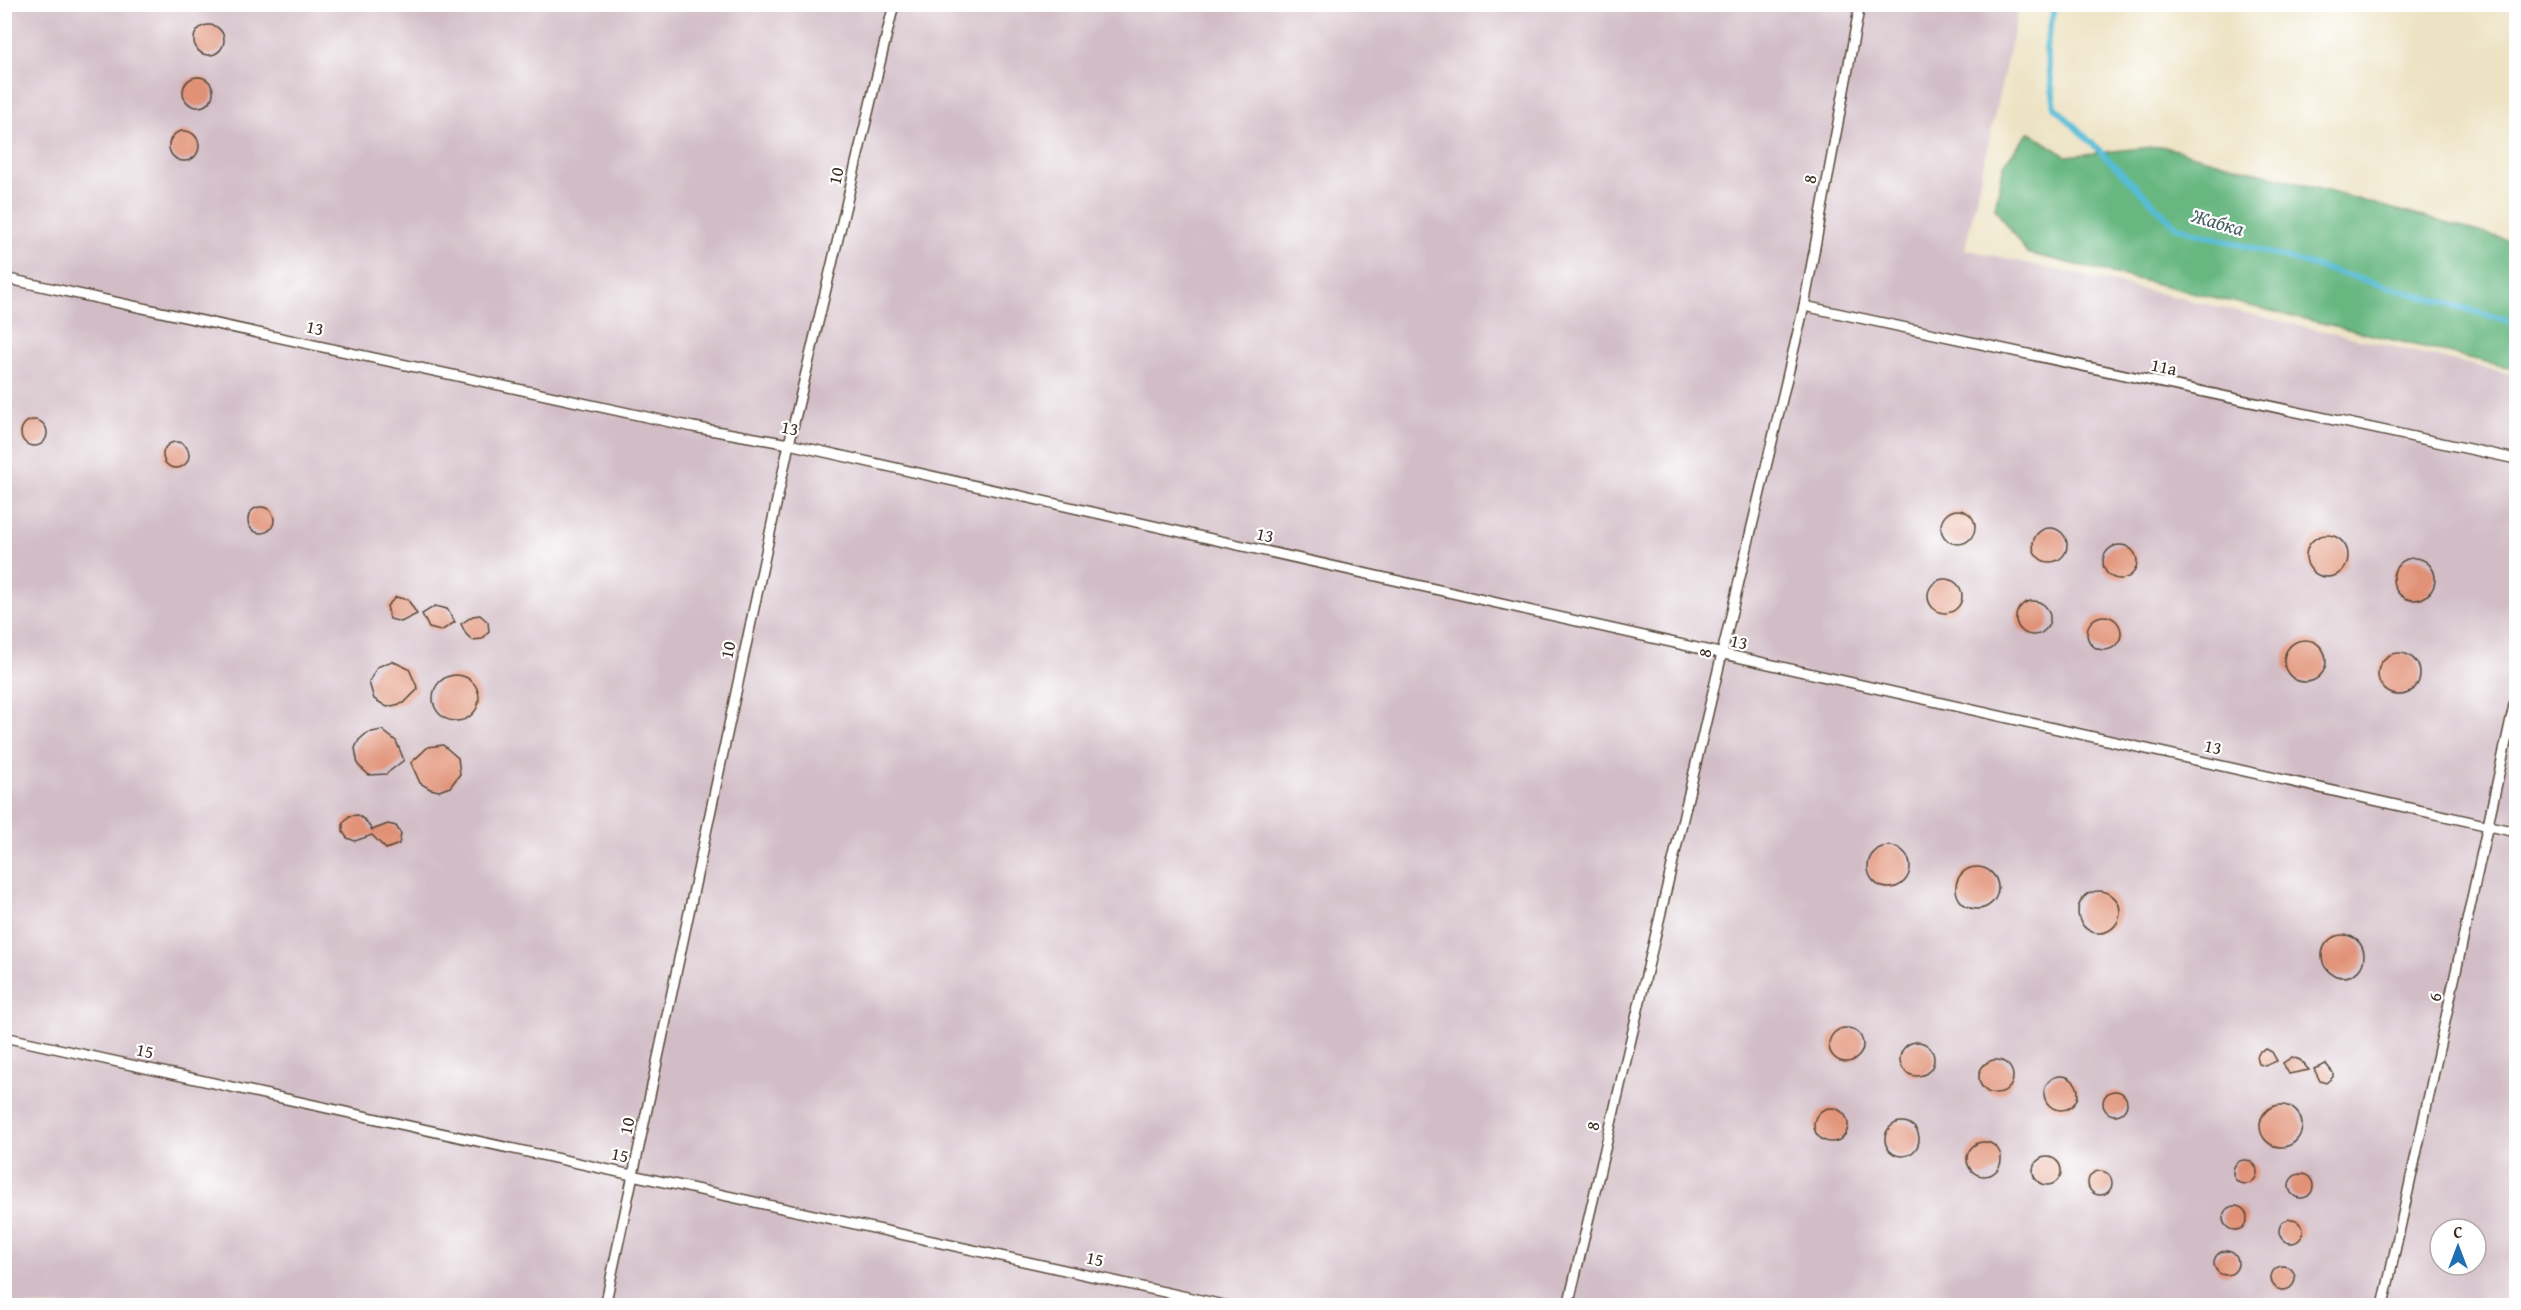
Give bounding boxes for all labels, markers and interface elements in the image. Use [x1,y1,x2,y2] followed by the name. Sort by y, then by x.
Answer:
[820,164,851,187] street label: 10
[1795,172,1824,186] street label: 8
[2188,200,2248,243] water label: Жабка
[304,313,326,343] street label: 13
[2149,351,2180,383] street label: 11a
[779,413,801,442] street label: 13
[1254,519,1277,550] street label: 13
[1728,626,1751,657] street label: 13
[713,638,743,661] street label: 10
[1690,646,1719,660] street label: 8
[2202,731,2225,762] street label: 13
[2420,990,2449,1004] street label: 6
[134,1036,156,1066] street label: 15
[612,1114,642,1137] street label: 10
[1578,1119,1607,1133] street label: 8
[609,1140,631,1170] street label: 15
[2428,1217,2488,1277] north arrow
[2453,1220,2463,1244] text: С
[1084,1244,1106,1274] street label: 15

